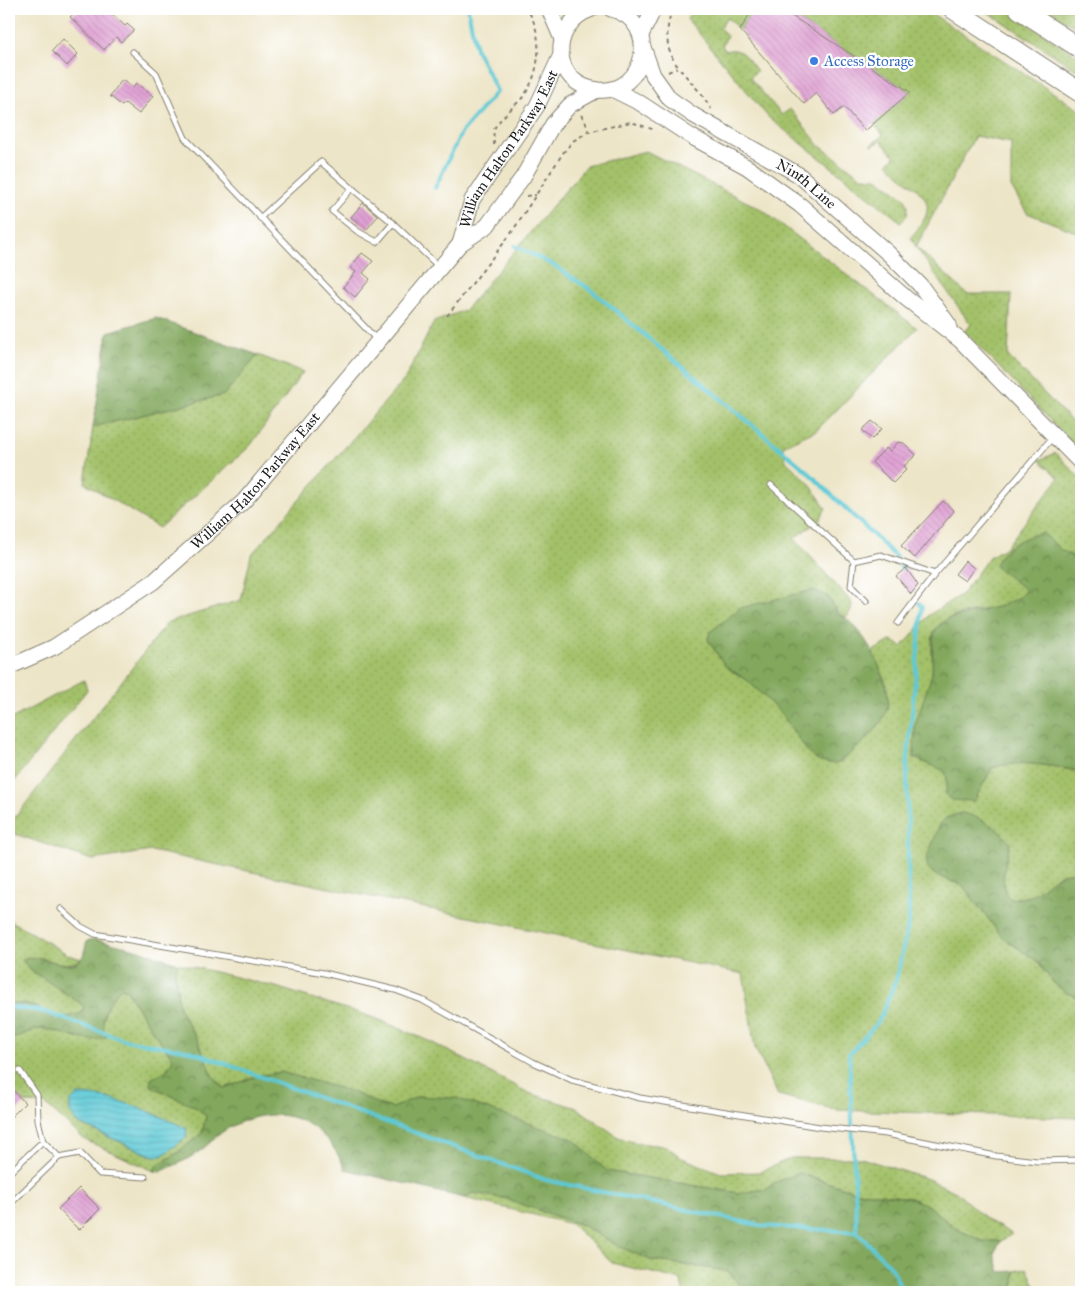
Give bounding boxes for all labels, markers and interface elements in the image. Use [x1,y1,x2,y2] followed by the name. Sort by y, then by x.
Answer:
[823,52,914,70] place label: Access Storage
[808,55,820,67] marker: Access Storage
[456,66,562,230] street label: William Halton Parkway East
[773,155,840,213] street label: Ninth Line
[187,408,324,553] street label: William Halton Parkway East

